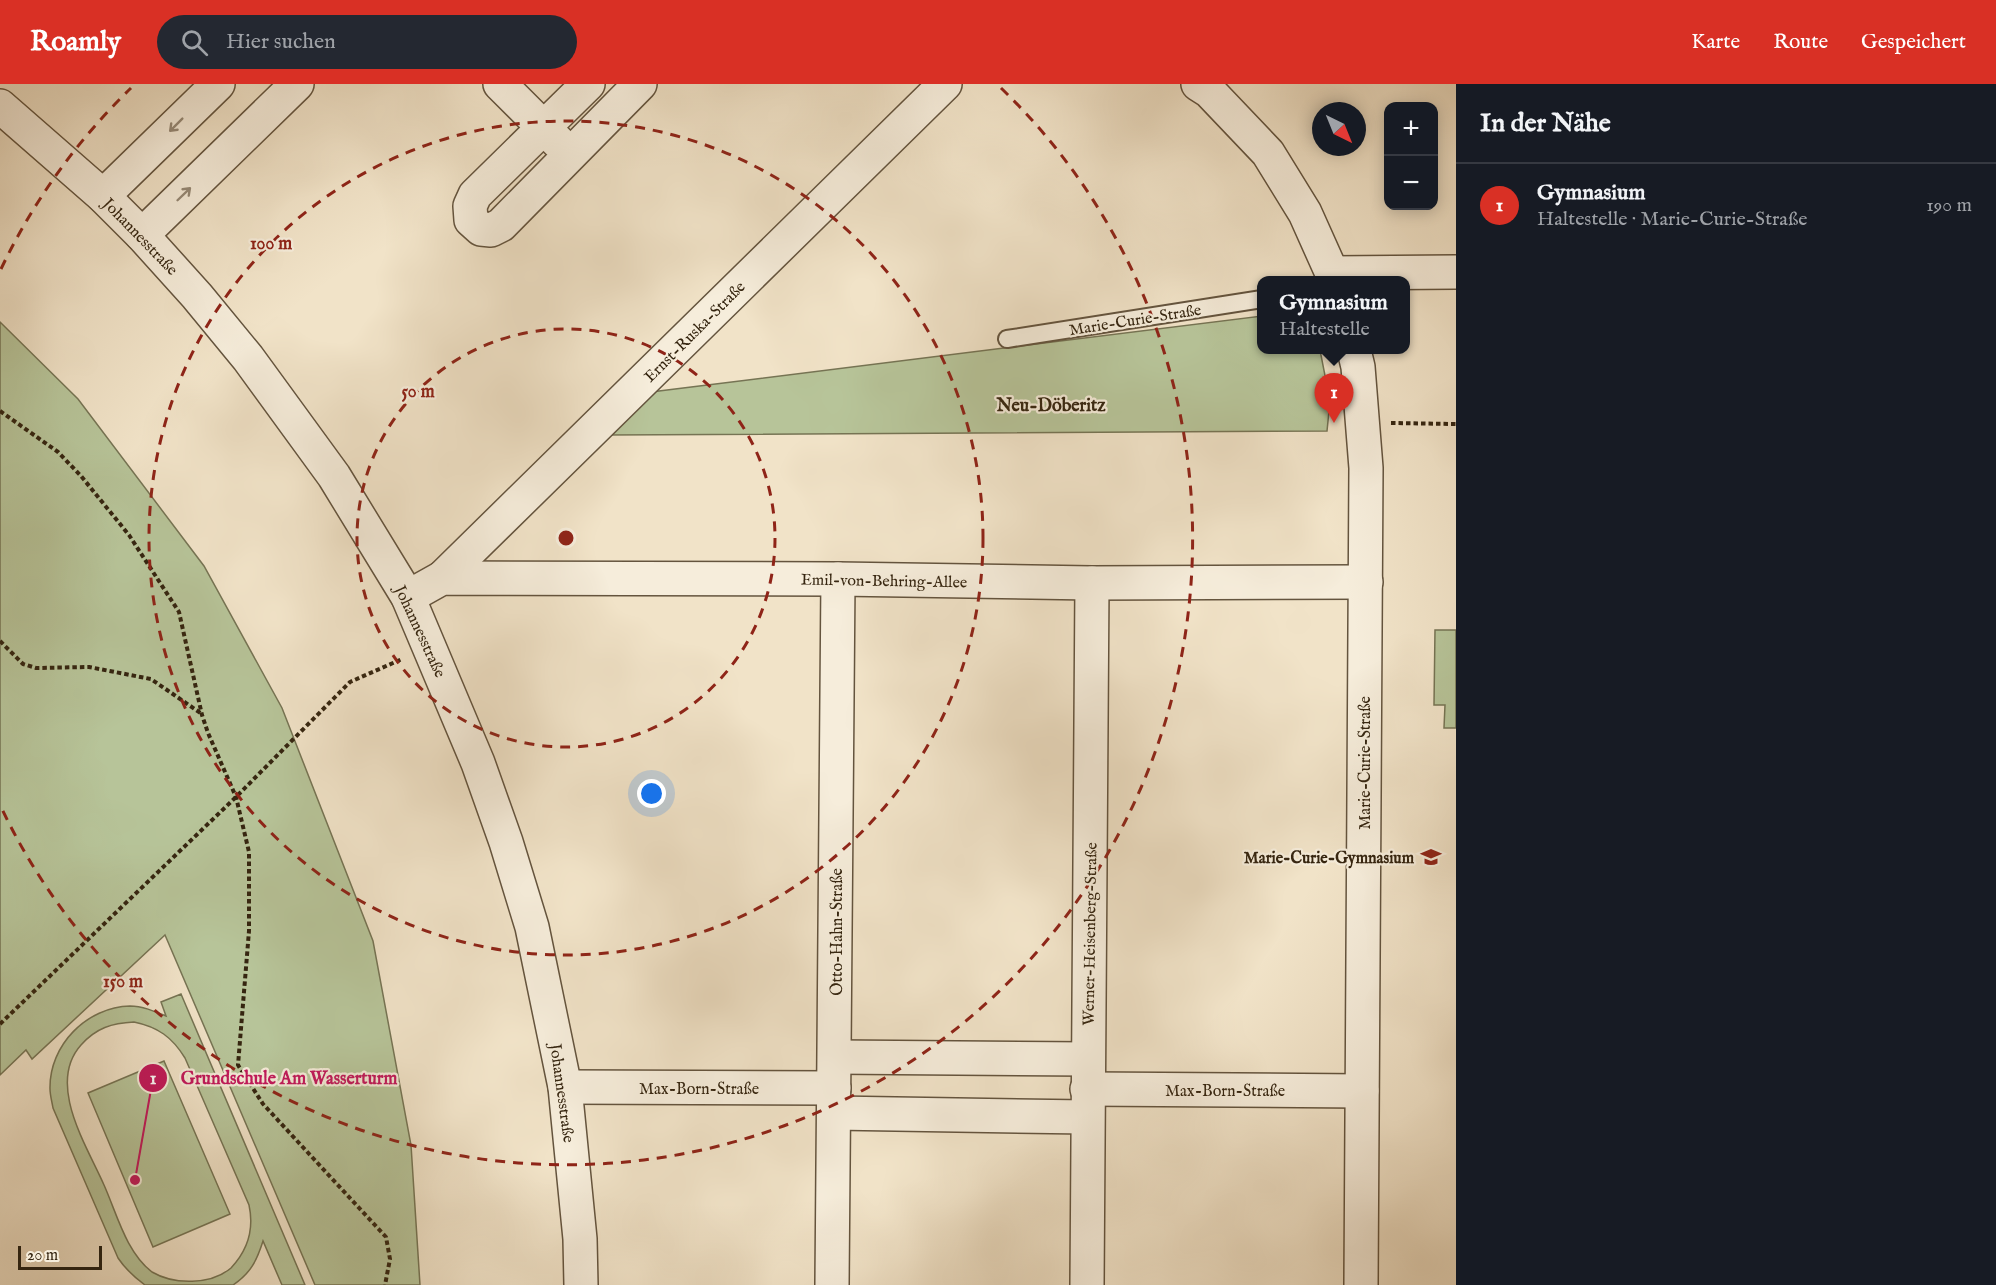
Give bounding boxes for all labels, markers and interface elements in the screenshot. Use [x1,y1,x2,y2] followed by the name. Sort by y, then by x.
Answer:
[157,15,577,69] search box
[30,25,121,60] text: Roamly
[178,26,211,59] icon: search
[226,28,336,56] text: Hier suchen
[1691,29,1740,56] text: Karte
[1773,29,1828,56] text: Route
[1861,29,1966,56] text: Gespeichert
[1312,102,1366,156] north arrow
[1384,102,1438,210] map controls
[1384,102,1438,156] button: +
[1480,107,1611,140] text: In der Nähe
[169,118,184,133] one-way arrow
[1384,156,1438,210] button: −
[1537,179,1645,207] text: Gymnasium
[176,187,191,201] one-way arrow
[96,193,181,280] street label: Johannesstraße
[1496,193,1503,218] text: 1
[1926,193,1972,218] text: 190 m
[1537,207,1807,232] text: Haltestelle · Marie-Curie-Straße
[250,233,292,256] text: 100 m
[1257,276,1410,354] popup
[641,278,750,387] street label: Ernst-Ruska-Straße
[1279,289,1388,317] text: Gymnasium
[1068,301,1203,341] street label: Marie-Curie-Straße
[1279,317,1370,342] text: Haltestelle
[1314,374,1354,423] pin: 1
[401,381,435,404] text: 50 m
[996,395,1106,418] district label: Neu-Döberitz
[556,528,576,548] centre of rings
[801,571,967,593] street label: Emil-von-Behring-Allee
[388,581,449,681] street label: Johannesstraße
[1356,696,1376,830] street label: Marie-Curie-Straße
[637,779,666,808] your location
[1079,842,1103,1026] street label: Werner-Heisenberg-Straße
[1419,845,1443,869] school or university icon: Marie-Curie-Gymnasium
[1244,849,1415,869] place label: Marie-Curie-Gymnasium
[828,868,848,996] street label: Otto-Hahn-Straße
[103,971,143,994] text: 150 m
[544,1041,578,1144] street label: Johannesstraße
[138,1060,409,1096] callout: Grundschule Am Wasserturm
[150,1068,157,1091] text: 1
[181,1068,397,1091] text: Grundschule Am Wasserturm
[639,1080,759,1100] street label: Max-Born-Straße
[1165,1082,1285,1102] street label: Max-Born-Straße
[18,1243,102,1270] scale bar
[27,1246,58,1266] text: 20 m

